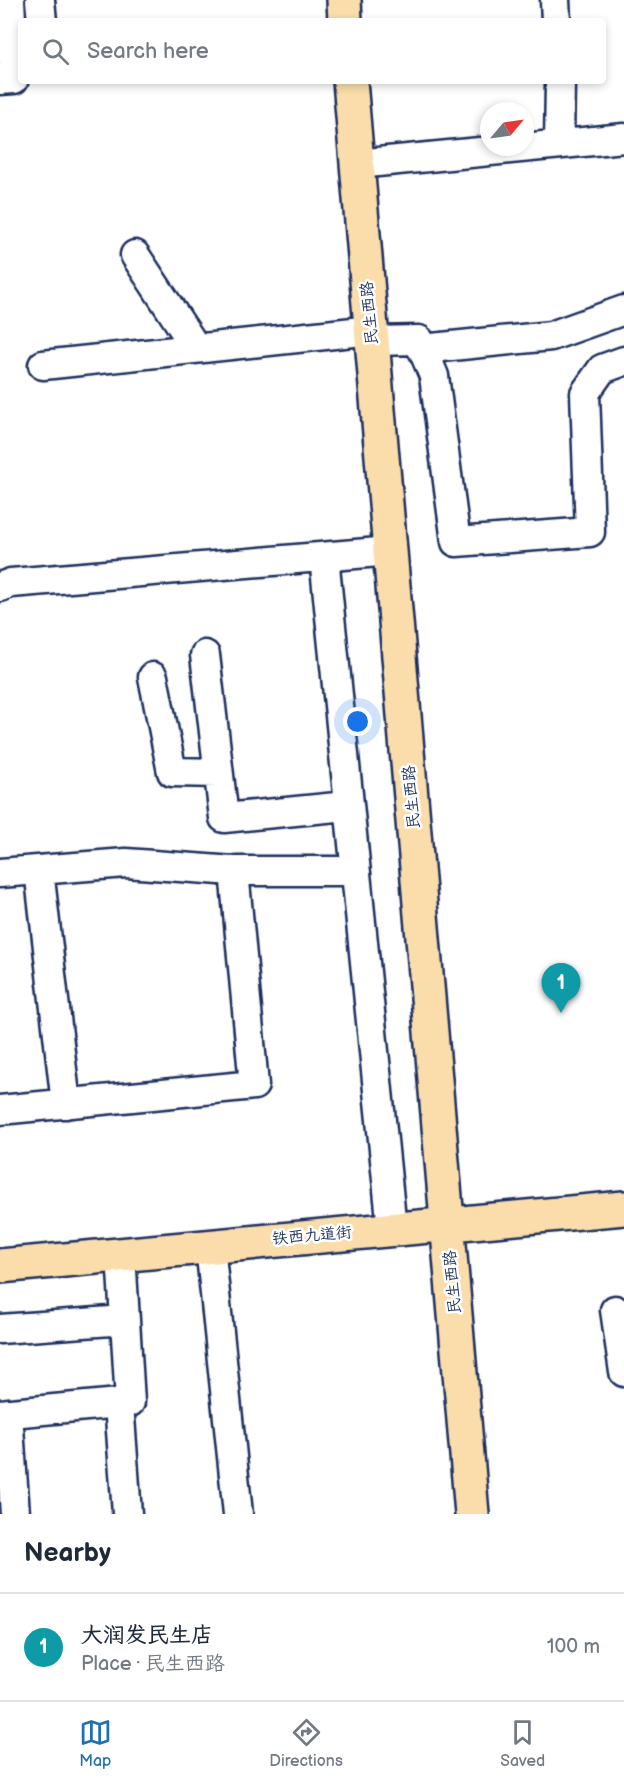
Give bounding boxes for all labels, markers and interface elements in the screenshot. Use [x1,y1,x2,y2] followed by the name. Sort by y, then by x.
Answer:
[18,18,606,84] search box
[39,35,72,68] icon: search
[87,38,209,65] text: Search here
[480,102,534,156] north arrow
[358,280,382,346] street label: 民生西路
[343,707,372,736] your location
[400,764,424,830] street label: 民生西路
[542,964,580,1013] pin: 1
[271,1223,353,1249] street label: 铁西九道街
[441,1249,465,1315] street label: 民生西路
[24,1538,111,1569] text: Nearby
[81,1622,213,1649] text: 大润发民生店
[39,1635,48,1659] text: 1
[547,1635,600,1659] text: 100 m
[81,1652,225,1676] text: Place · 民生西路
[79,1716,112,1771] tab: Map
[269,1716,343,1771] tab: Directions
[500,1716,545,1771] tab: Saved

